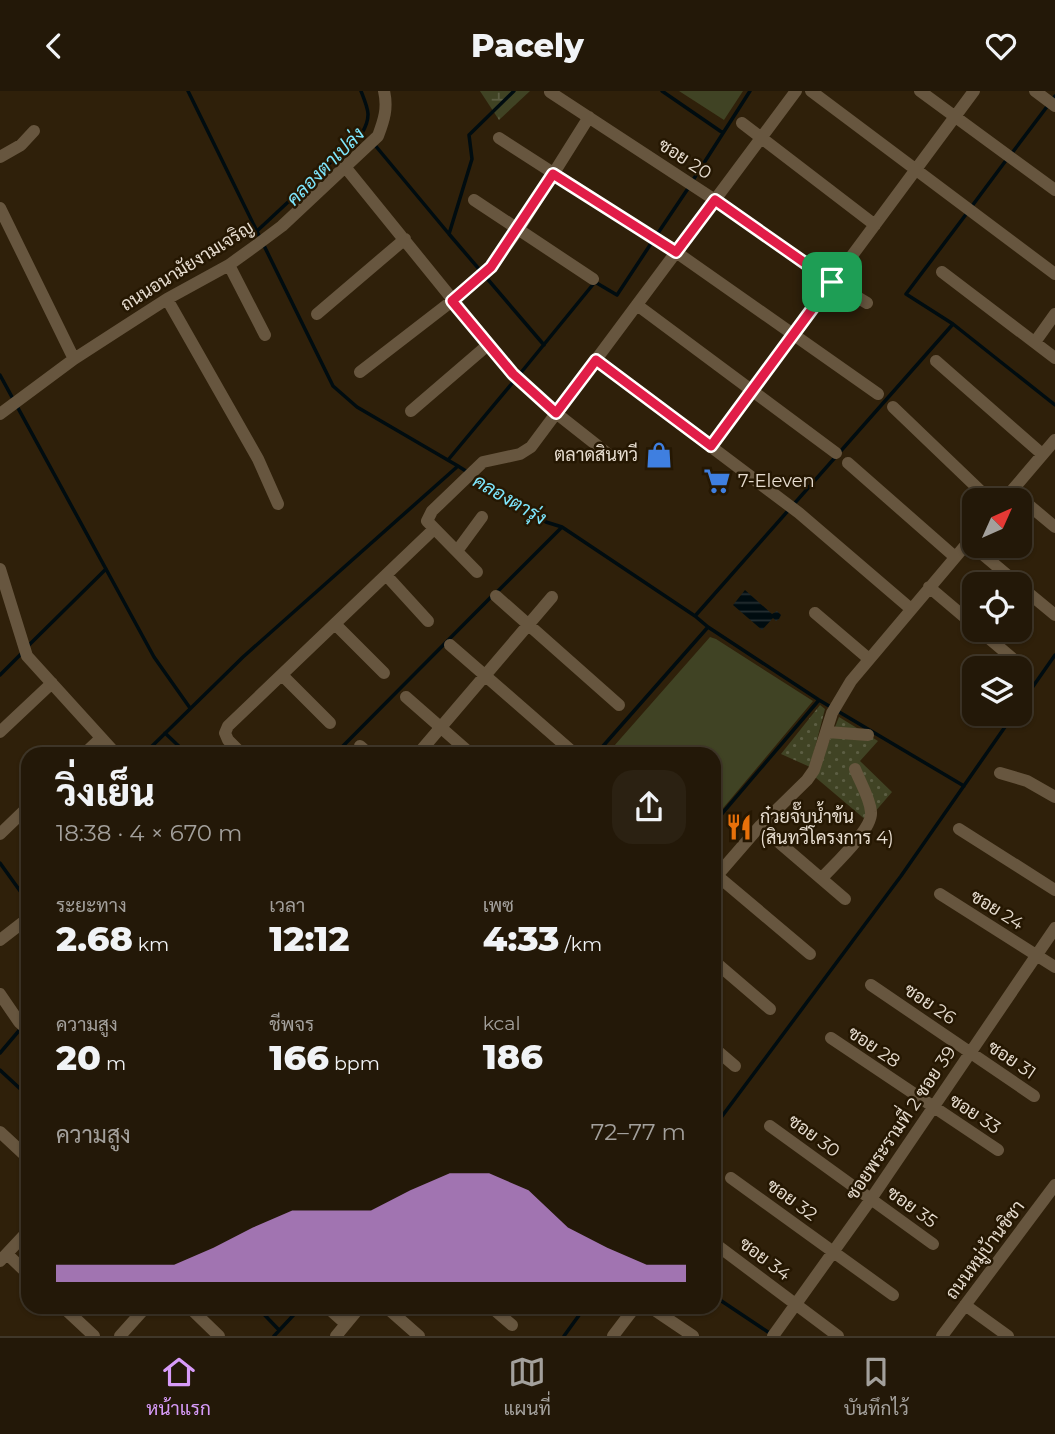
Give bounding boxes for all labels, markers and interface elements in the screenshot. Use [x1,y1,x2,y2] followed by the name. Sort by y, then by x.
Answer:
[471,26,584,65] text: Pacely
[35,27,73,65] icon: back
[982,27,1020,65] icon: heart
[282,122,369,210] water label: คลองตาเปล่ง
[654,134,716,184] street label: ซอย 20
[116,216,258,316] street label: ถนนอนามัยงามเจริญ
[802,252,862,312] pin
[813,263,851,301] icon: arrive
[644,440,674,470] shop icon: ตลาดสินทวี
[554,442,638,466] place label: ตลาดสินทวี
[702,466,732,496] supermarket icon: 7-Eleven
[469,469,551,531] water label: คลองตารุ่ง
[738,470,815,492] place label: 7-Eleven
[962,488,1032,558] north arrow
[962,488,1032,726] map controls
[962,572,1032,642] button: locate
[962,656,1032,726] button: layers
[56,769,155,816] text: วิ่งเย็น
[612,770,686,844] button: share
[760,801,894,849] place label: ก๋วยจั๊บน้ำข้น (สินทวีโครงการ 4)
[724,812,754,842] restaurant icon: ก๋วยจั๊บน้ำข้น (สินทวีโครงการ 4)
[56,819,242,847] text: 18:38 · 4 × 670 m
[966,885,1028,935] street label: ซอย 24
[56,894,127,917] text: ระยะทาง
[269,894,305,917] text: เวลา
[483,894,514,917] text: เพซ
[56,917,133,960] text: 2.68
[269,917,350,960] text: 12:12
[483,917,559,960] text: 4:33
[133,933,169,956] text: km
[559,933,602,956] text: /km
[900,979,960,1029] street label: ซอย 26
[483,1012,521,1035] text: kcal
[56,1013,118,1036] text: ความสูง
[269,1013,314,1036] text: ชีพจร
[844,1022,904,1072] street label: ซอย 28
[483,1035,543,1078] text: 186
[56,1036,101,1079] text: 20
[269,1036,329,1079] text: 166
[984,1036,1040,1084] street label: ซอย 31
[837,1039,961,1204] street label: ซอยพระรามที่ 2 ซอย 39
[101,1052,126,1075] text: m
[329,1052,380,1075] text: bpm
[945,1089,1005,1139] street label: ซอย 33
[784,1110,844,1162] street label: ซอย 30
[591,1118,686,1146] text: 72–77 m
[56,1121,131,1149] text: ความสูง
[762,1174,822,1226] street label: ซอย 32
[883,1181,941,1233] street label: ซอย 35
[940,1196,1031,1305] street label: ถนนหมู่บ้านชิชา
[735,1233,795,1286] street label: ซอย 34
[146,1353,211,1420] tab: หน้าแรก
[504,1353,551,1420] tab: แผนที่
[844,1353,909,1420] tab: บันทึกไว้

